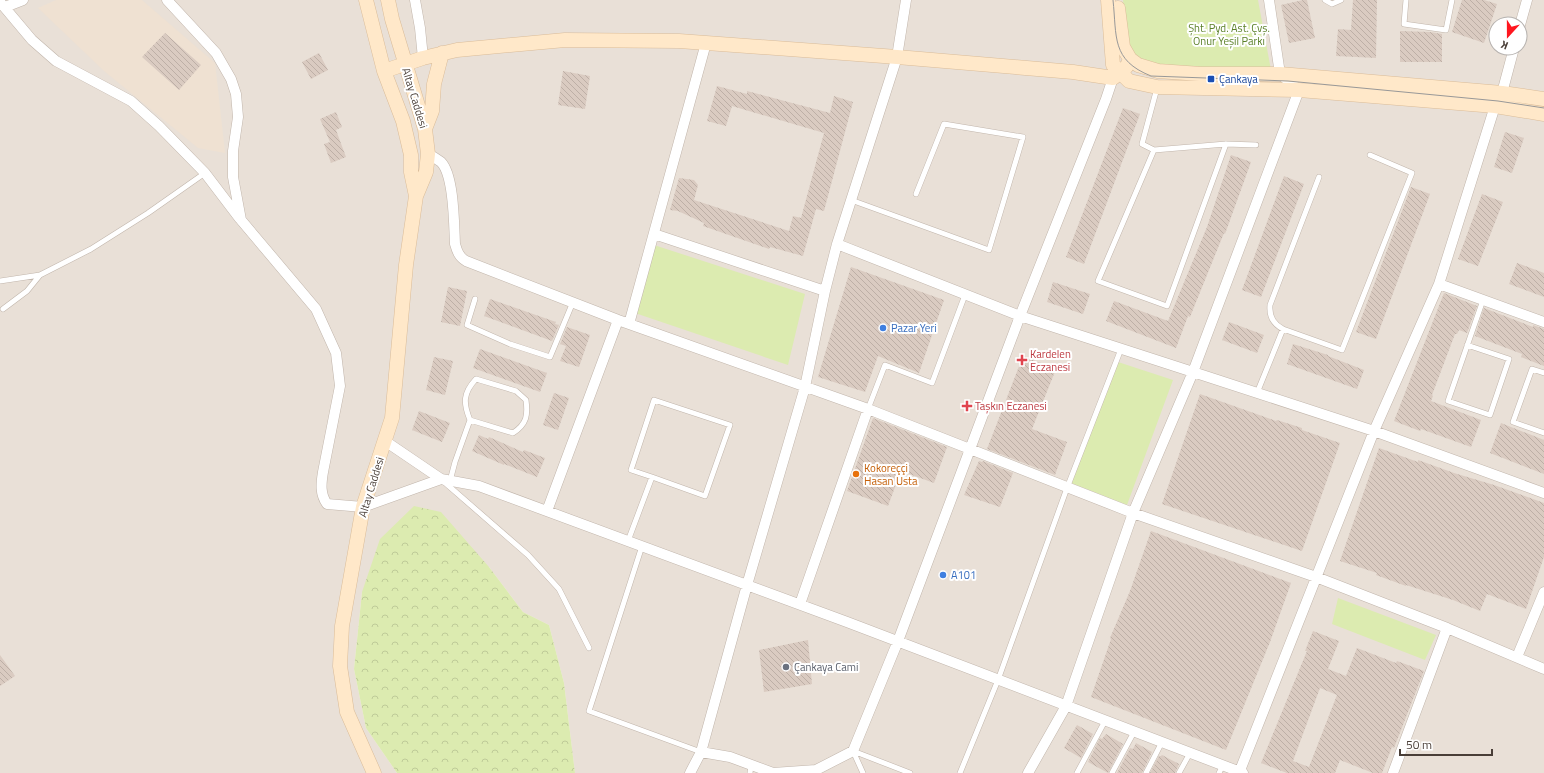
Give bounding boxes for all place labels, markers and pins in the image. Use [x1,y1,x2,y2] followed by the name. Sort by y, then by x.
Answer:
[1219,71,1258,87] place label: Çankaya
[1206,74,1216,84] marker: Çankaya
[891,320,937,336] place label: Pazar Yeri
[878,323,888,333] marker: Pazar Yeri
[1030,346,1071,375] place label: Kardelen Eczanesi
[1017,355,1027,365] marker: Kardelen Eczanesi
[975,398,1047,414] place label: Taşkın Eczanesi
[962,401,972,411] marker: Taşkın Eczanesi
[864,460,918,489] place label: Kokoreççi Hasan Usta
[851,469,861,479] marker: Kokoreççi Hasan Usta
[951,567,976,583] place label: A101
[938,570,948,580] marker: A101
[794,659,858,675] place label: Çankaya Cami
[781,662,791,672] marker: Çankaya Cami

